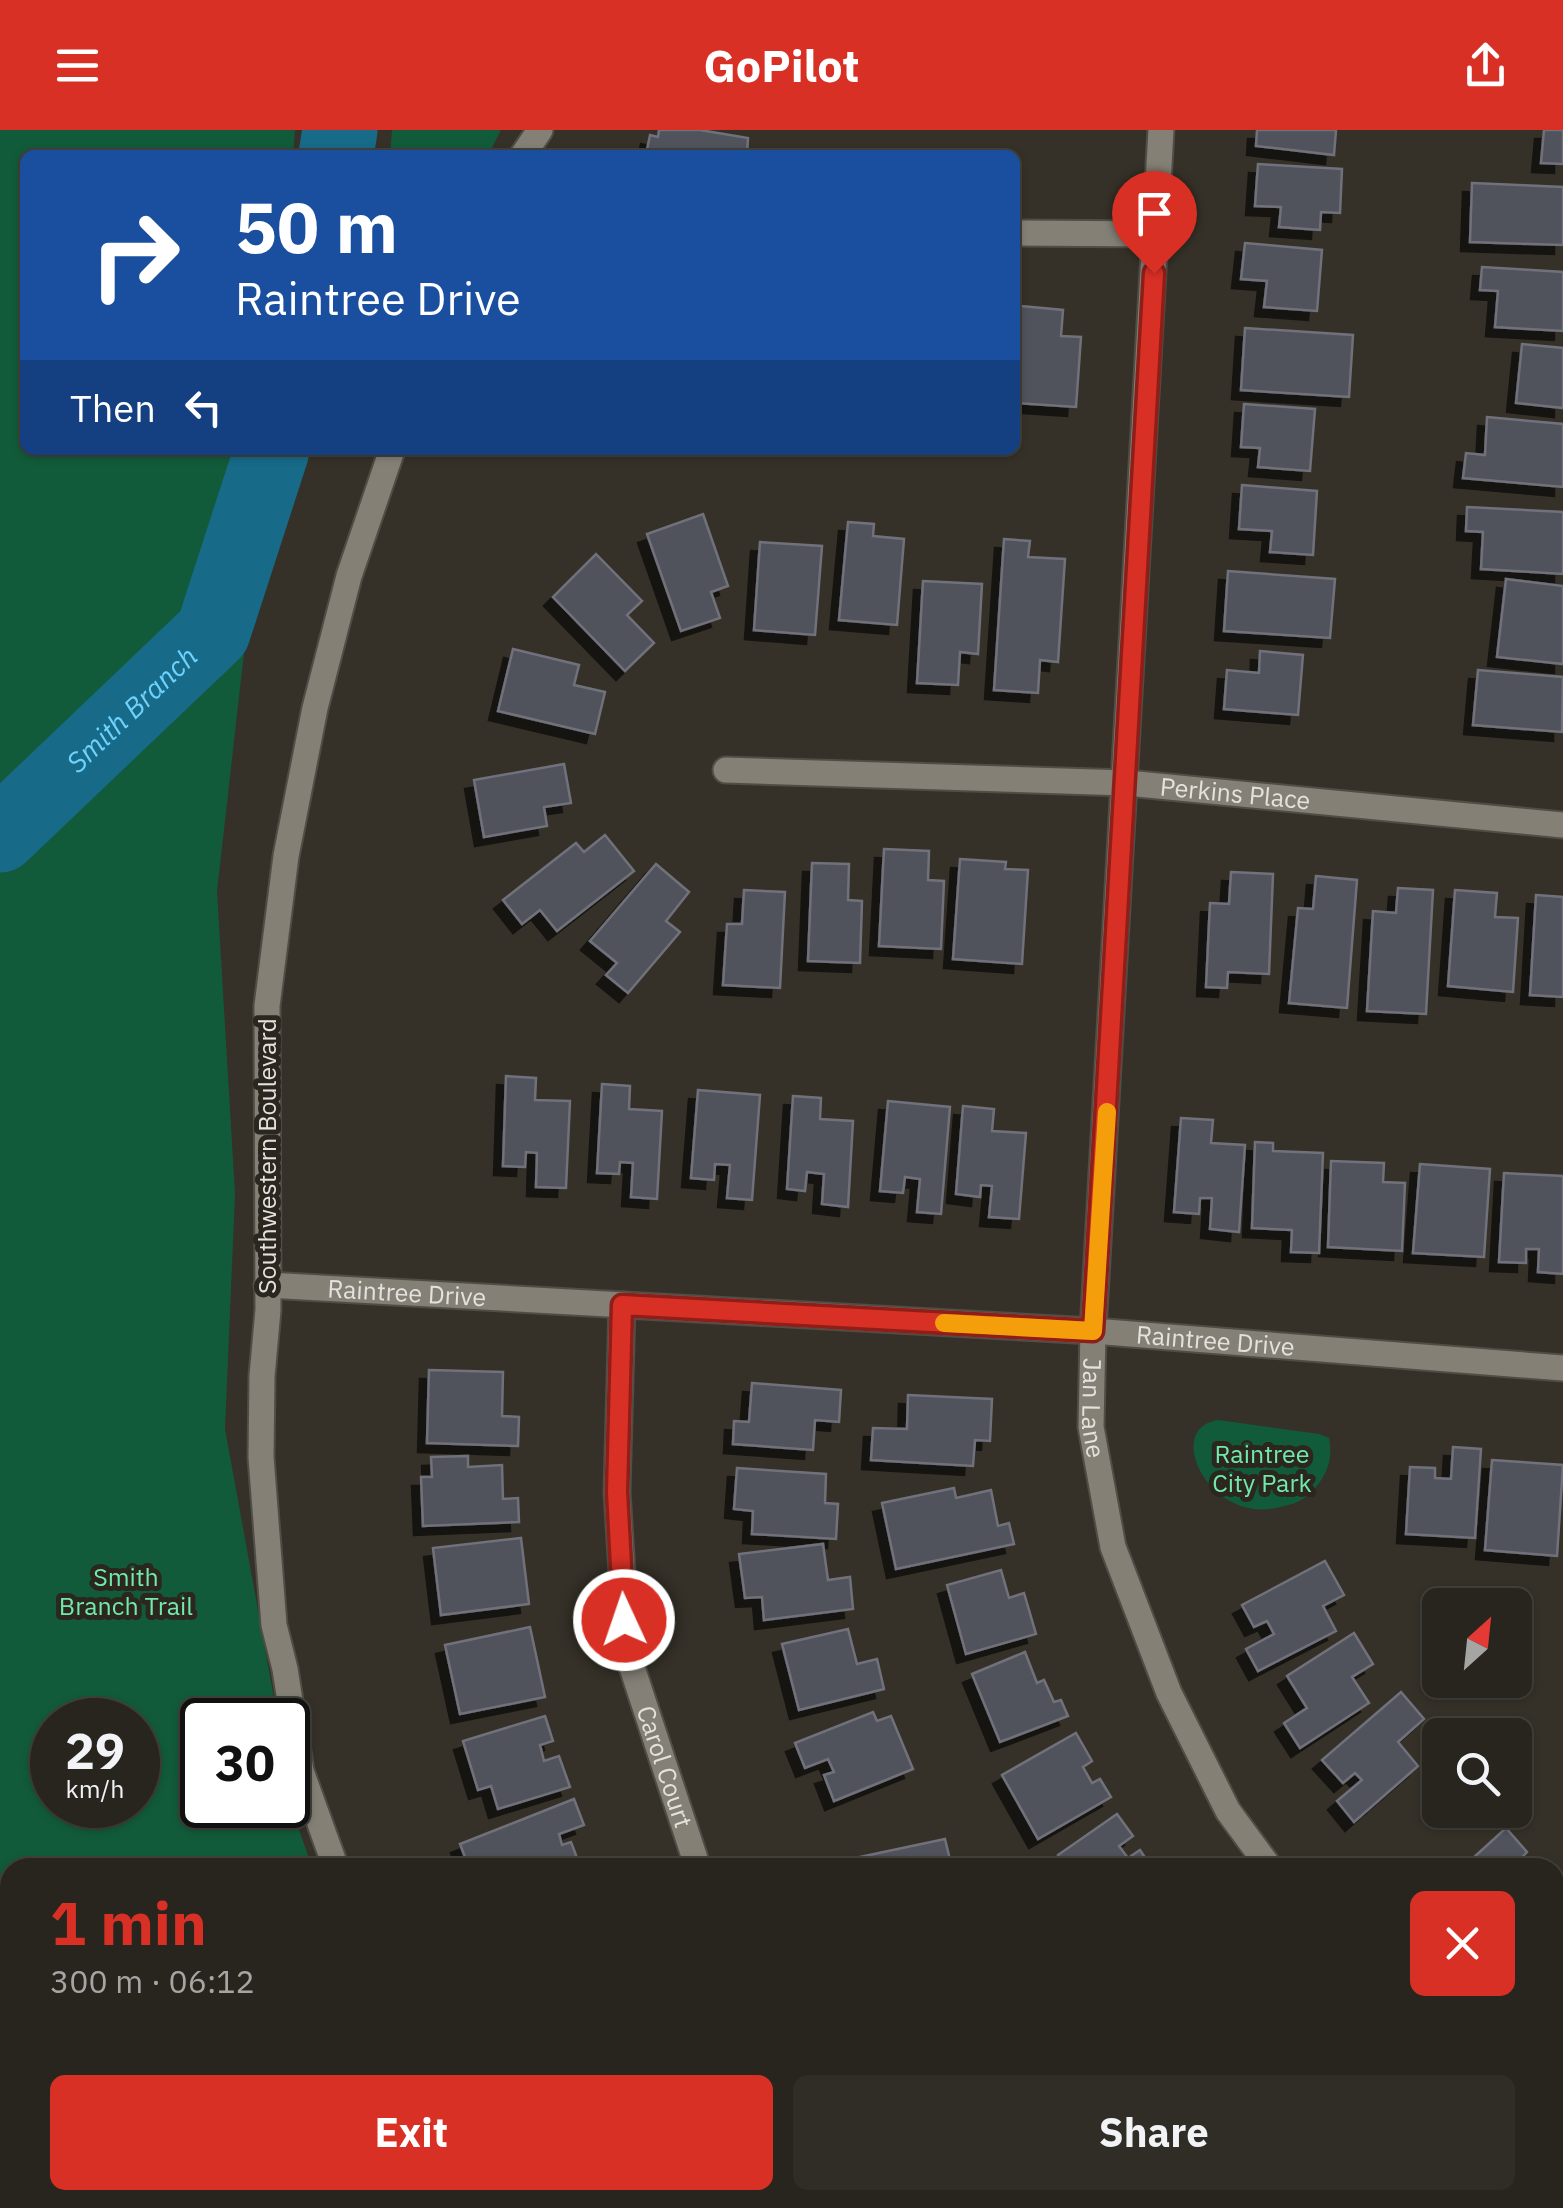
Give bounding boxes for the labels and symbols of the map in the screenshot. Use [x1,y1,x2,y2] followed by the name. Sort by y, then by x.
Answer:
[1112,171,1197,274] pin
[58,638,205,780] water label: Smith Branch
[1159,769,1312,817] street label: Perkins Place
[250,1018,283,1294] street label: Southwestern Boulevard
[327,1271,487,1313] street label: Raintree Drive
[1135,1317,1296,1363] street label: Raintree Drive
[1075,1358,1113,1460] street label: Jan Lane
[1212,1437,1312,1499] park label: Raintree City Park
[59,1560,193,1622] park label: Smith Branch Trail
[572,1568,676,1672] position arrow
[1422,1588,1532,1698] north arrow
[180,1698,310,1828] speed limit sign: 30
[630,1701,701,1832] street label: Carol Court

